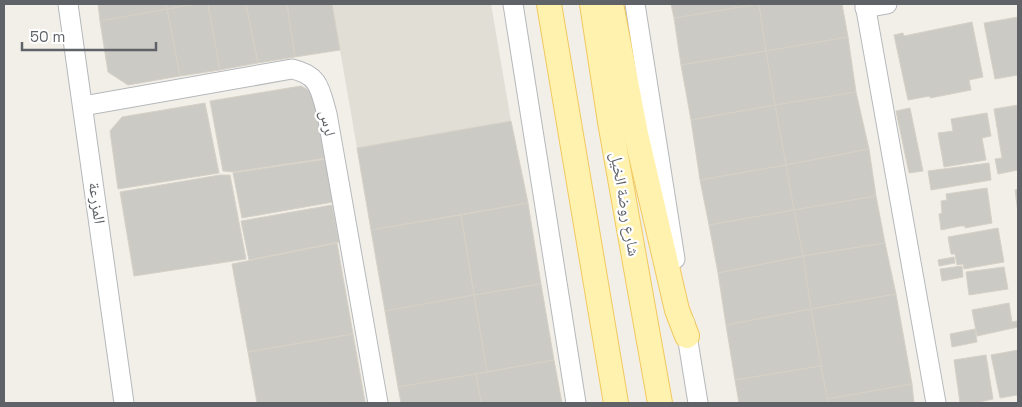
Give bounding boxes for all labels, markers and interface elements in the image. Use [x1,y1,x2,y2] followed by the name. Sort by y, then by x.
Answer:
[22,20,156,52] scale bar
[30,27,65,46] text: 50 m
[315,108,341,138] street label: لرس
[606,150,644,258] street label: شارع روضة الخيل
[84,181,110,225] street label: المزرعة

